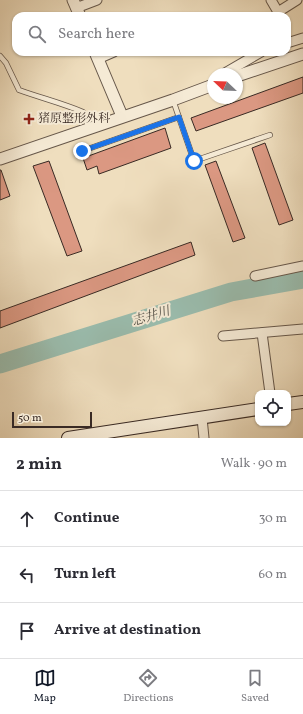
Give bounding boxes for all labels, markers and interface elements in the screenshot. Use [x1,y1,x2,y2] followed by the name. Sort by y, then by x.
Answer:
[12,12,291,56] search box
[26,23,48,45] icon: search
[58,24,135,45] text: Search here
[207,68,243,104] north arrow
[38,111,110,127] place label: 猪原整形外科
[23,113,35,125] marker: 猪原整形外科
[73,142,91,160] route end
[185,152,203,170] route start
[130,302,174,331] water label: 志井川
[255,390,291,426] map controls
[255,390,291,426] button: locate
[12,410,92,429] scale bar
[18,411,42,426] text: 50 m
[16,453,62,476] text: 2 min
[221,455,287,473] text: Walk · 90 m
[16,508,38,530] icon: ahead
[54,508,119,529] text: Continue
[259,510,287,528] text: 30 m
[16,564,38,586] icon: left
[54,564,116,585] text: Turn left
[259,566,287,584] text: 60 m
[16,620,38,642] icon: arrive
[54,620,201,641] text: Arrive at destination
[34,667,56,706] tab: Map
[123,667,174,706] tab: Directions
[241,667,269,706] tab: Saved

